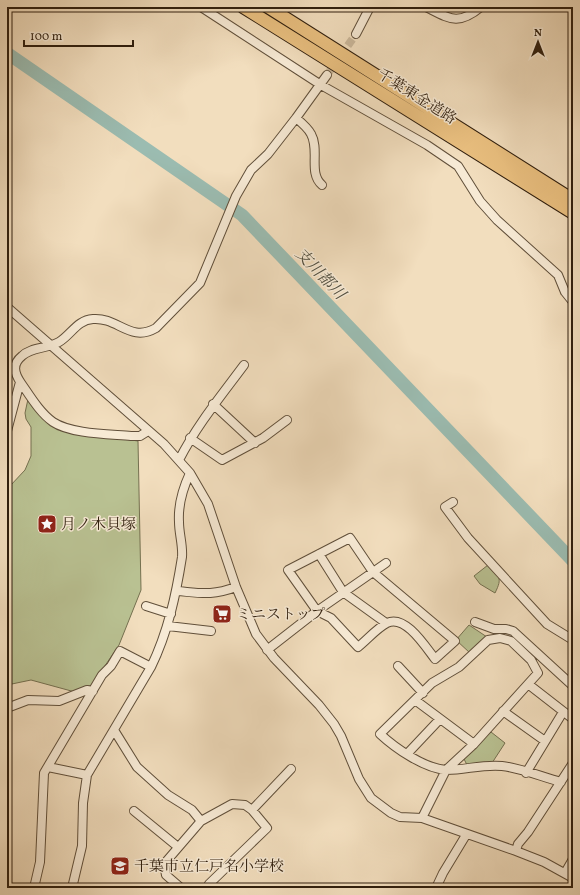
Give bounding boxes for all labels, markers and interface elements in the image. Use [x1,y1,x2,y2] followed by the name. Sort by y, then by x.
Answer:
[24,22,133,48] scale bar
[518,22,558,62] north arrow
[534,26,542,41] text: N
[30,29,63,45] text: 100 m
[372,65,460,130] street label: 千葉東金道路
[289,244,351,306] water label: 支川都川
[36,513,58,535] place icon: 月ノ木貝塚
[61,515,136,536] place label: 月ノ木貝塚
[211,603,233,625] supermarket icon: ミニストップ
[236,605,326,626] place label: ミニストップ
[109,855,131,877] school or university icon: 千葉市立仁戸名小学校
[134,857,284,878] place label: 千葉市立仁戸名小学校

